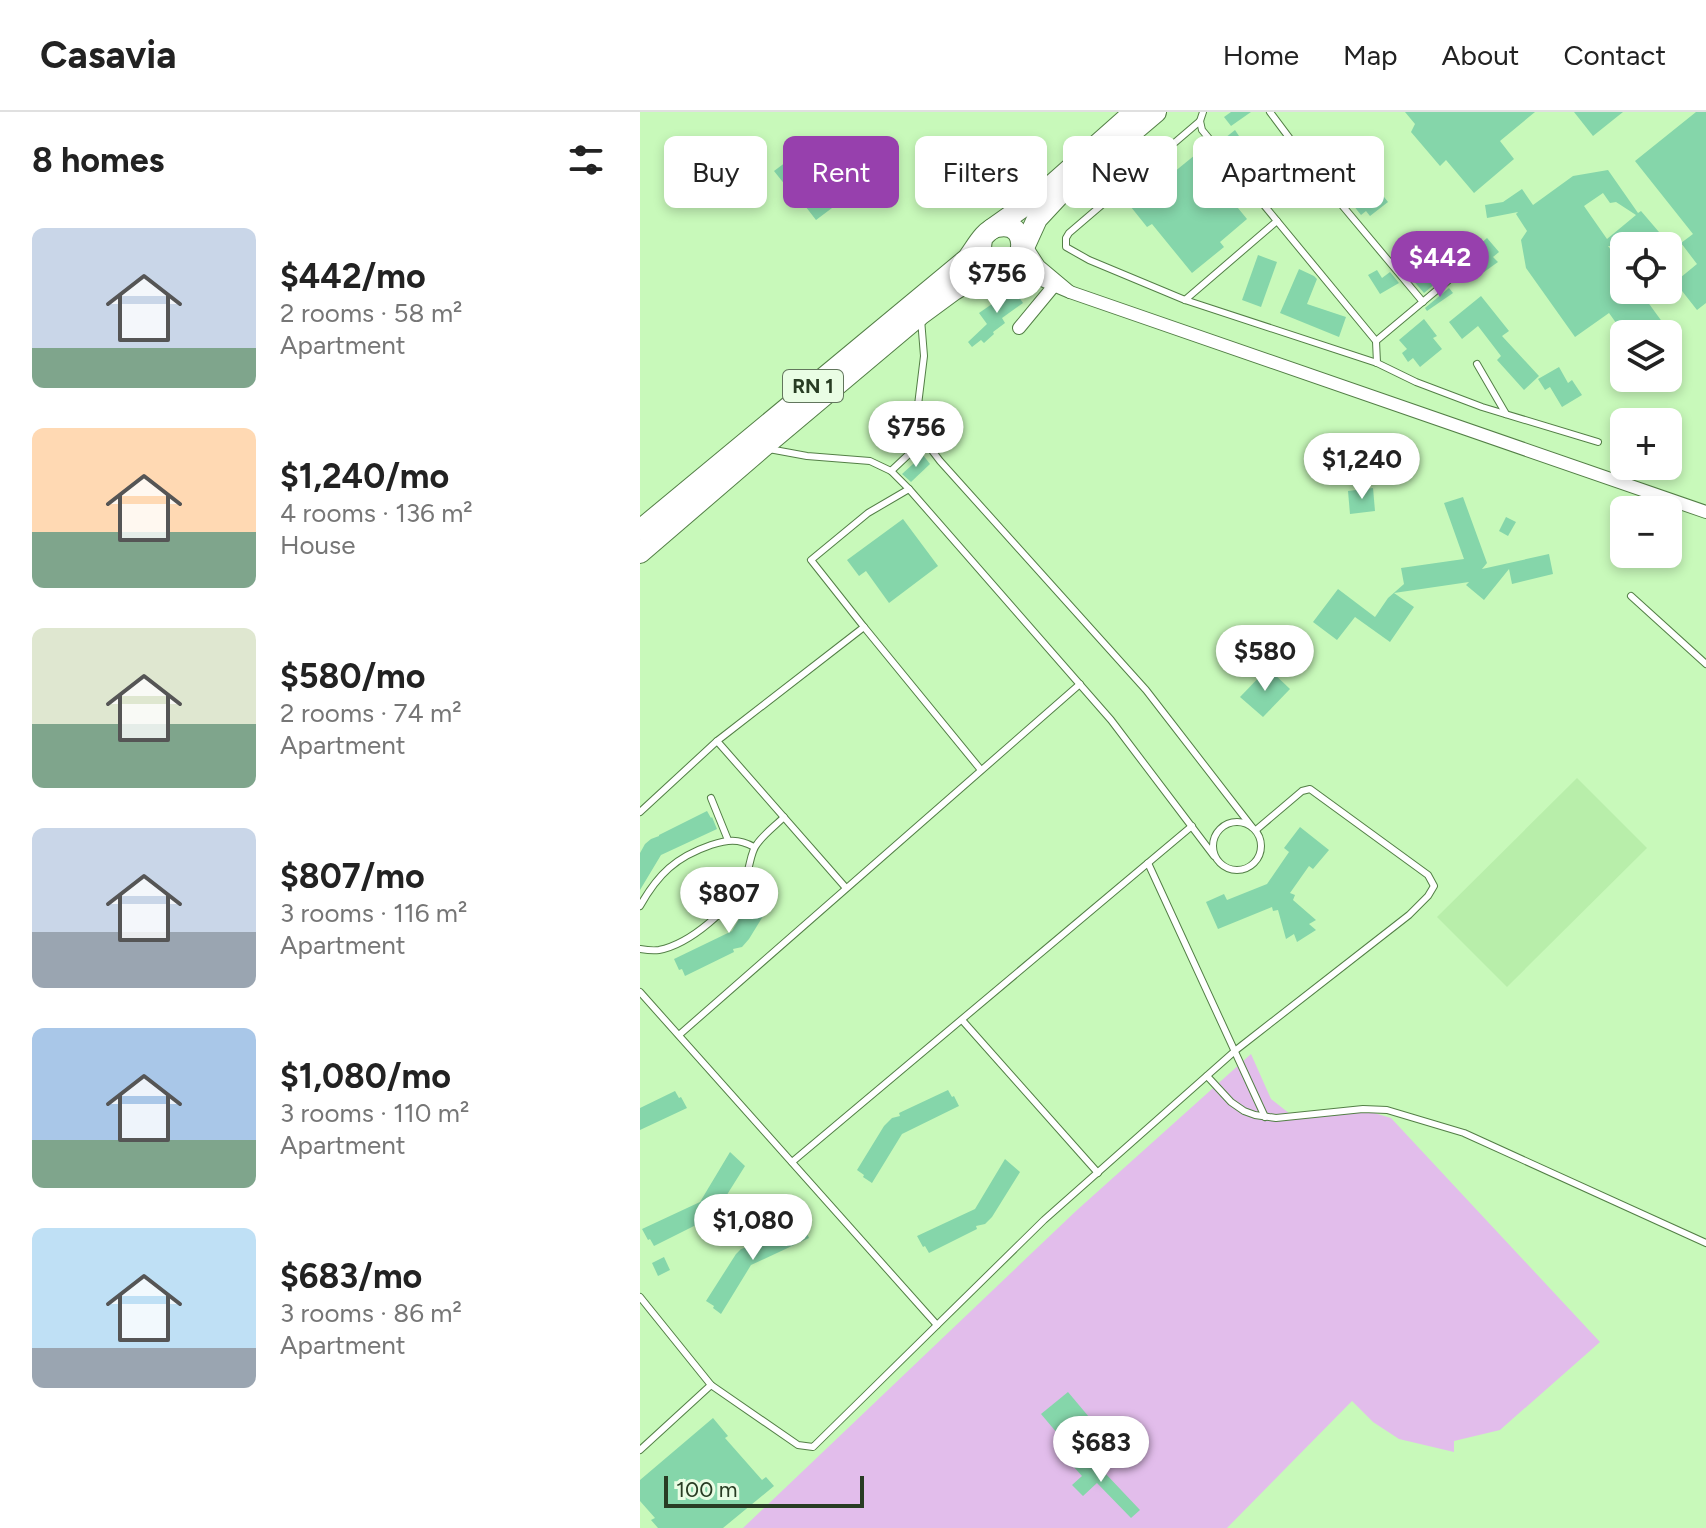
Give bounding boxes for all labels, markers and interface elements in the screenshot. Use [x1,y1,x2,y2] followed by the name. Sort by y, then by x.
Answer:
[40,32,177,78] text: Casavia
[1223,38,1299,72] text: Home
[1343,38,1398,72] text: Map
[1442,38,1519,72] text: About
[1563,38,1666,72] text: Contact
[664,136,767,208] chip: Buy
[783,136,899,208] chip: Rent
[915,136,1047,208] chip: Filters
[1063,136,1177,208] chip: New
[1193,136,1384,208] chip: Apartment
[564,138,608,182] icon: filters
[32,140,164,181] text: 8 homes
[1393,231,1487,299] pin: $442
[1610,232,1682,568] map controls
[1610,232,1682,304] button: locate
[1409,241,1471,273] text: $442
[950,247,1044,315] pin: $756
[280,256,426,297] text: $442/mo
[967,257,1027,289] text: $756
[96,260,192,356] icon: home
[280,297,462,329] text: 2 rooms · 58 m²
[1610,320,1682,392] button: layers
[280,329,406,361] text: Apartment
[783,370,843,402] road number: RN 1
[869,401,963,469] pin: $756
[1610,408,1682,480] button: +
[886,411,946,443] text: $756
[1297,433,1427,501] pin: $1,240
[1322,443,1402,475] text: $1,240
[280,456,449,497] text: $1,240/mo
[96,460,192,556] icon: home
[1610,496,1682,568] button: −
[280,497,473,529] text: 4 rooms · 136 m²
[280,529,355,561] text: House
[1218,625,1312,693] pin: $580
[1234,635,1296,667] text: $580
[280,656,426,697] text: $580/mo
[96,660,192,756] icon: home
[280,697,462,729] text: 2 rooms · 74 m²
[280,729,406,761] text: Apartment
[280,856,425,897] text: $807/mo
[96,860,192,956] icon: home
[682,867,776,935] pin: $807
[698,877,760,909] text: $807
[280,897,467,929] text: 3 rooms · 116 m²
[280,929,406,961] text: Apartment
[280,1056,451,1097] text: $1,080/mo
[96,1060,192,1156] icon: home
[280,1097,469,1129] text: 3 rooms · 110 m²
[280,1129,406,1161] text: Apartment
[688,1194,818,1262] pin: $1,080
[712,1204,794,1236] text: $1,080
[280,1256,422,1297] text: $683/mo
[96,1260,192,1356] icon: home
[280,1297,462,1329] text: 3 rooms · 86 m²
[280,1329,406,1361] text: Apartment
[1054,1416,1148,1484] pin: $683
[1071,1426,1131,1458] text: $683
[664,1472,864,1508] scale bar
[676,1476,737,1503] text: 100 m

